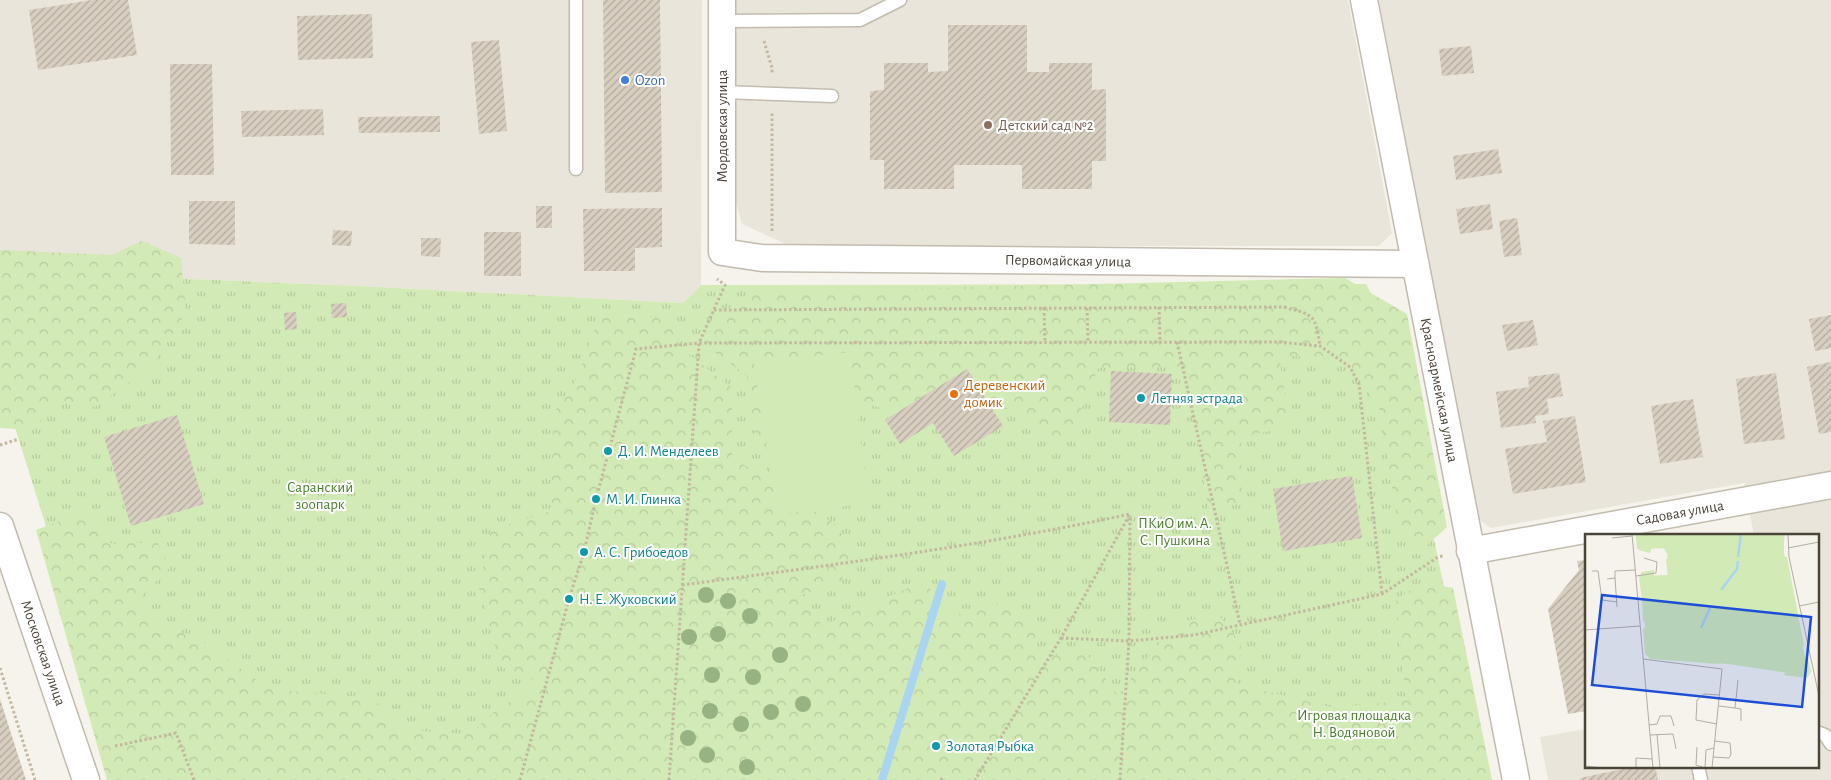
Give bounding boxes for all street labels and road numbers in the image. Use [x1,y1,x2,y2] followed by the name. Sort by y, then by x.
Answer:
[715,69,730,182] street label: Мордовская улица
[1005,252,1131,270] street label: Первомайская улица
[1418,316,1460,464] street label: Красноармейская улица
[1635,498,1725,528] street label: Садовая улица
[18,598,68,708] street label: Московская улица

